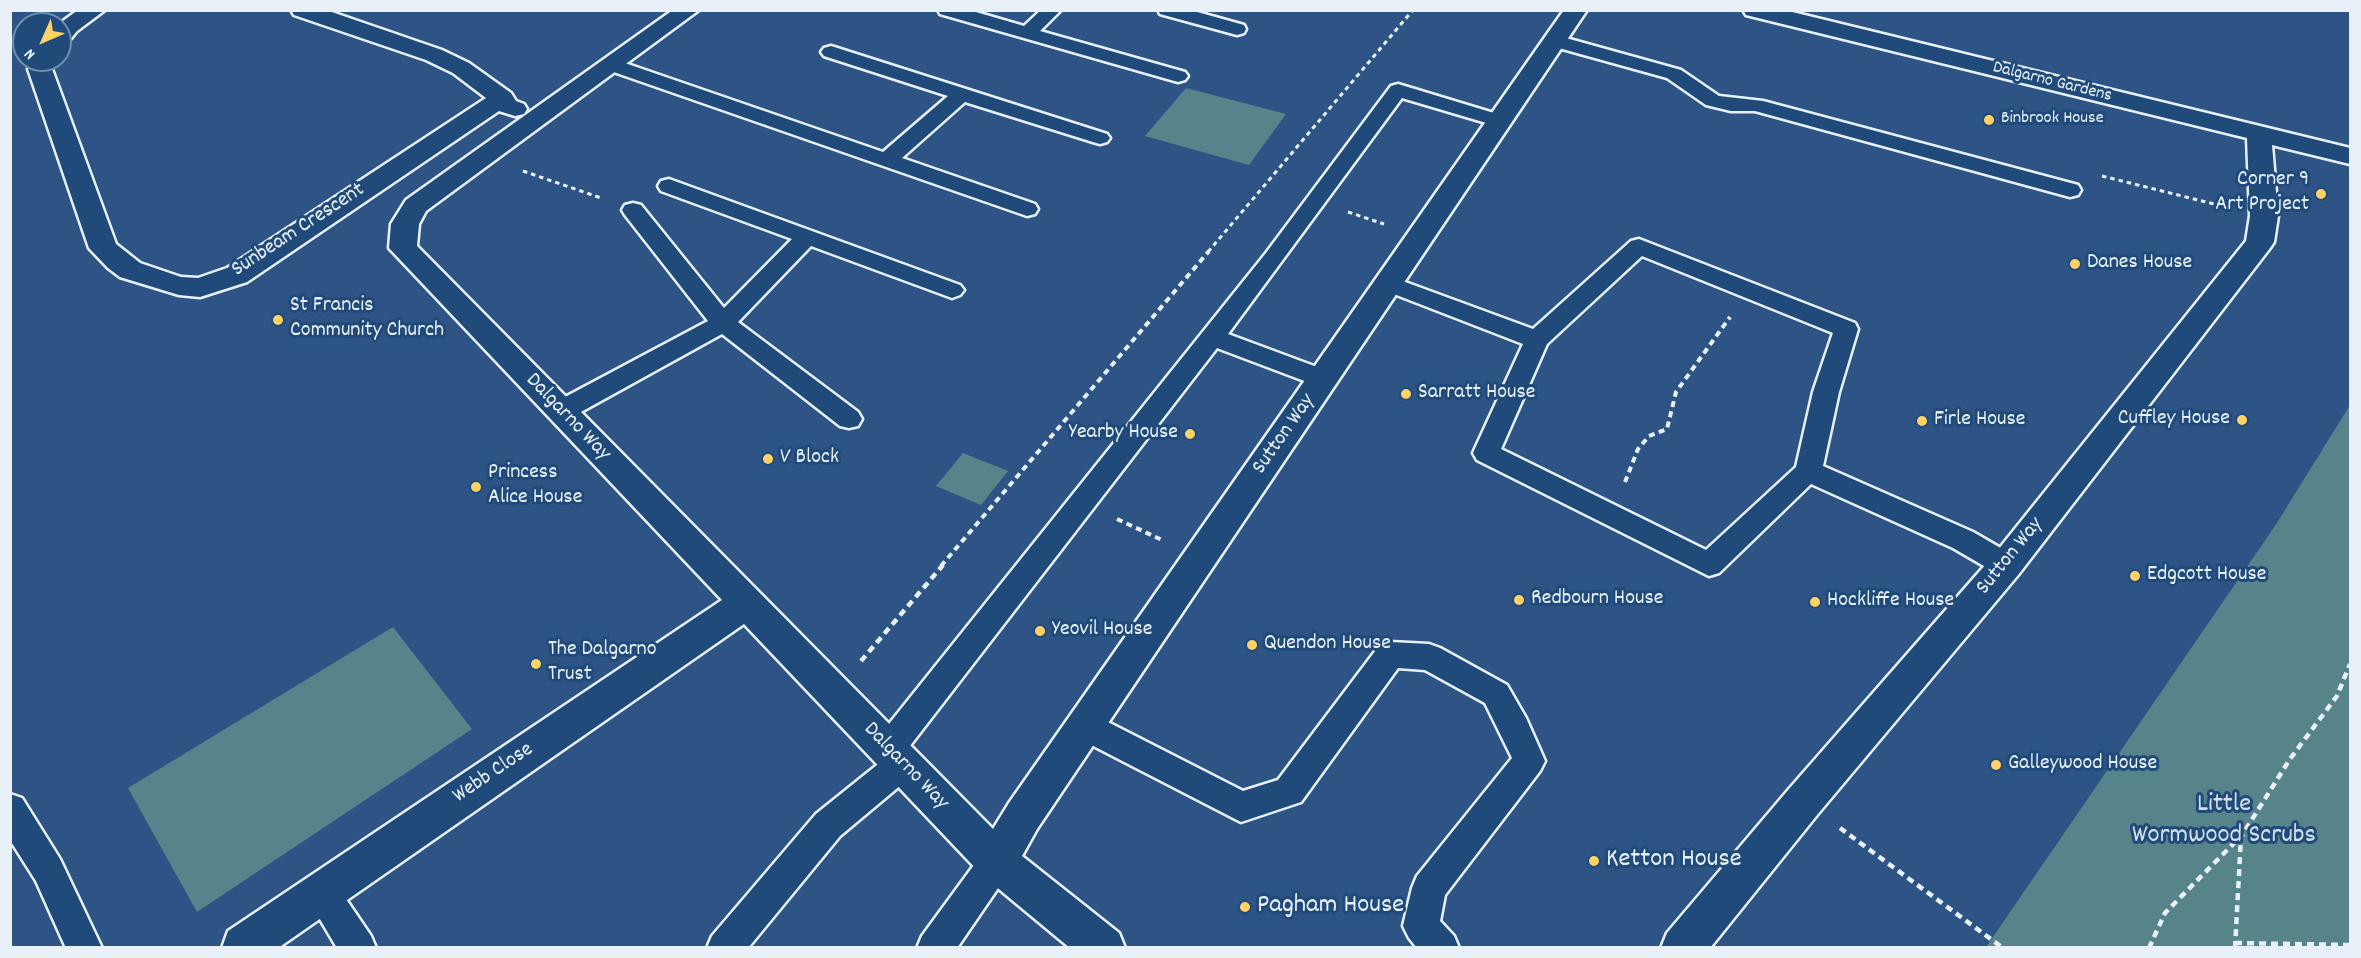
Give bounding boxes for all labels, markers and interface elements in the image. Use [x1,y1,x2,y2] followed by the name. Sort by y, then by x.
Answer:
[12,12,72,72] north arrow
[19,43,41,65] text: N
[1990,58,2114,108] street label: Dalgarno Gardens
[2001,109,2104,131] place label: Binbrook House
[1982,113,1996,127] marker: Binbrook House
[2215,168,2309,220] place label: Corner 9 Art Project
[227,178,371,284] street label: Sunbeam Crescent
[2314,187,2328,201] marker: Corner 9 Art Project
[2087,251,2192,277] place label: Danes House
[2068,257,2082,271] marker: Danes House
[290,294,444,346] place label: St Francis Community Church
[271,313,285,327] marker: St Francis Community Church
[519,369,615,467] street label: Dalgarno Way
[1418,381,1535,407] place label: Sarratt House
[1399,387,1413,401] marker: Sarratt House
[1248,390,1322,480] street label: Sutton Way
[2118,407,2230,433] place label: Cuffley House
[1934,408,2025,434] place label: Firle House
[2235,413,2249,427] marker: Cuffley House
[1915,414,1929,428] marker: Firle House
[1069,421,1178,447] place label: Yearby House
[1183,427,1197,441] marker: Yearby House
[780,446,839,472] place label: V Block
[761,452,775,466] marker: V Block
[488,461,582,512] place label: Princess Alice House
[469,480,483,494] marker: Princess Alice House
[1972,513,2050,601] street label: Sutton Way
[2147,563,2266,589] place label: Edgcott House
[2128,569,2142,583] marker: Edgcott House
[1531,587,1663,613] place label: Redbourn House
[1827,589,1954,615] place label: Hockliffe House
[1512,593,1526,607] marker: Redbourn House
[1808,595,1822,609] marker: Hockliffe House
[1052,618,1152,644] place label: Yeovil House
[1033,624,1047,638] marker: Yeovil House
[1264,632,1391,658] place label: Quendon House
[548,638,657,690] place label: The Dalgarno Trust
[1245,638,1259,652] marker: Quendon House
[529,657,543,671] marker: The Dalgarno Trust
[857,718,953,816] street label: Dalgarno Way
[449,738,539,810] street label: Webb Close
[2008,752,2157,778] place label: Galleywood House
[1989,758,2003,772] marker: Galleywood House
[2132,790,2316,853] park label: Little Wormwood Scrubs
[1606,845,1742,877] place label: Ketton House
[1587,854,1601,868] marker: Ketton House
[1257,891,1404,923] place label: Pagham House
[1238,900,1252,914] marker: Pagham House

